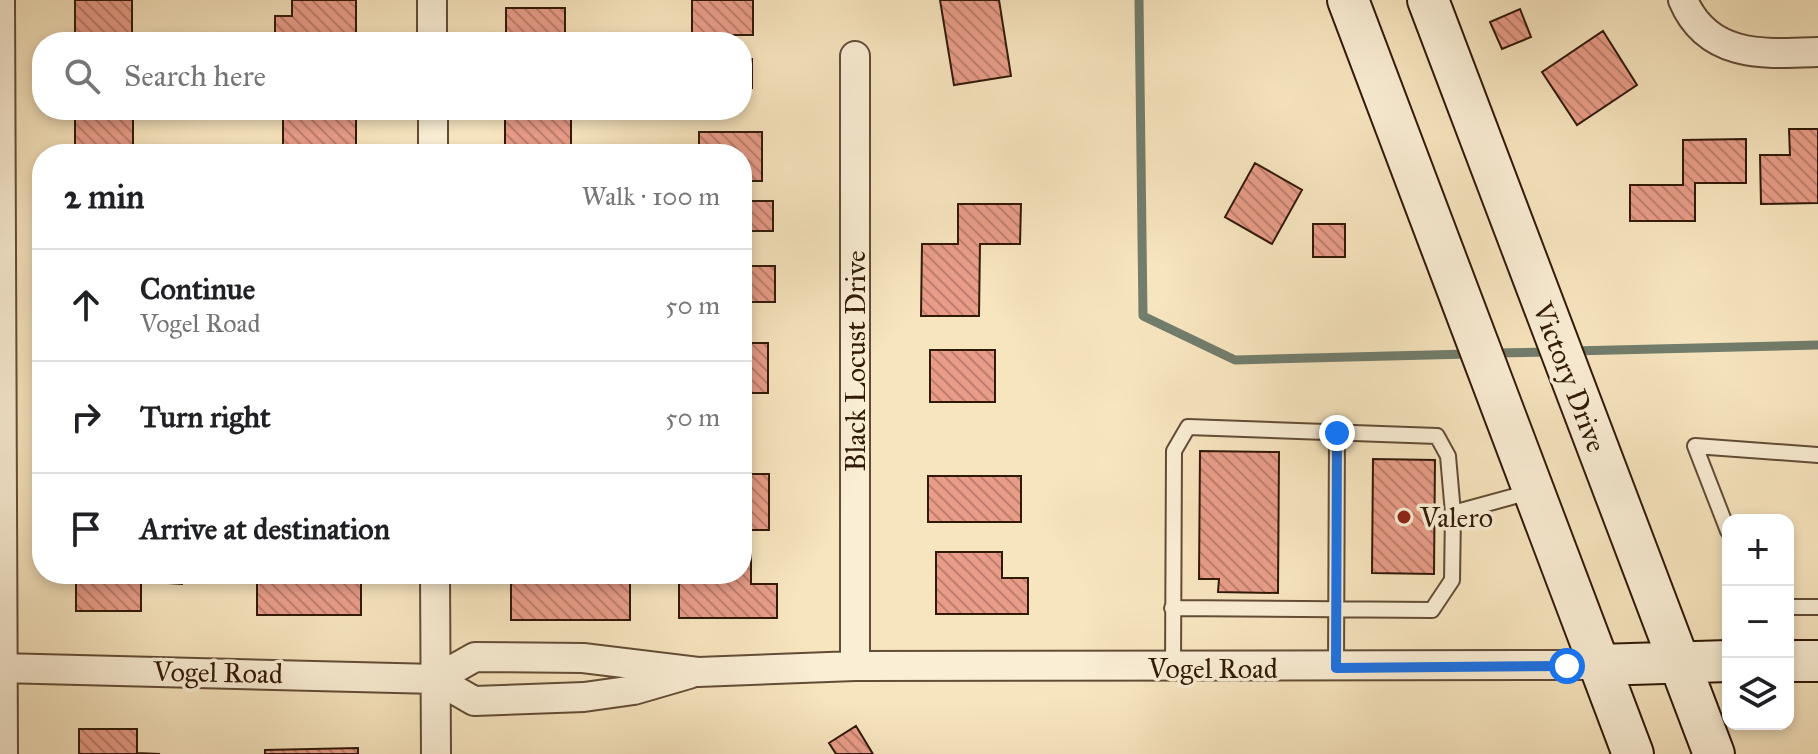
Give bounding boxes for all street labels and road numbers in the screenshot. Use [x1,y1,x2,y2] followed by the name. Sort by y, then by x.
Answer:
[838,250,873,472] street label: Black Locust Drive
[1525,297,1614,457] street label: Victory Drive
[1147,651,1278,686] street label: Vogel Road
[152,654,283,691] street label: Vogel Road

